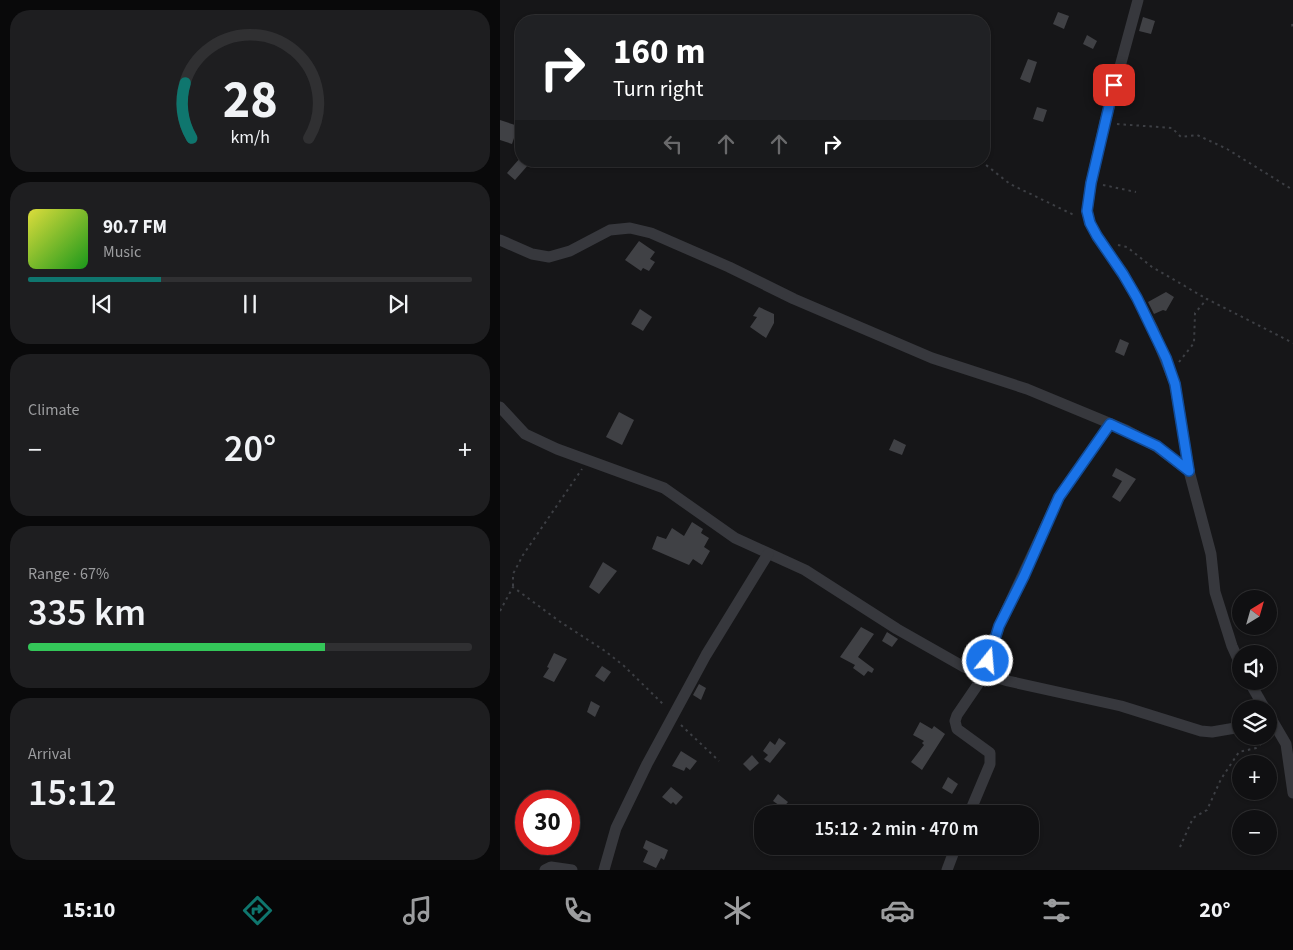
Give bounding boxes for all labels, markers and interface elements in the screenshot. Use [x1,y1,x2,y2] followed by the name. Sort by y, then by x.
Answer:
[613,27,705,77] text: 160 m
[530,35,595,100] icon: right
[223,64,277,138] text: 28
[1093,64,1135,106] pin
[1100,71,1128,99] icon: arrive
[613,73,703,105] text: Turn right
[230,125,270,150] text: km/h
[659,130,687,158] icon: left
[712,130,740,158] icon: ahead
[765,130,793,158] icon: ahead
[818,130,846,158] icon: right
[103,214,167,241] text: 90.7 FM
[103,241,141,263] text: Music
[88,290,116,318] icon: previous
[236,290,264,318] icon: pause
[384,290,412,318] icon: next
[28,399,79,421] text: Climate
[224,422,276,476] text: 20°
[28,430,42,470] text: −
[458,430,472,470] text: +
[28,563,109,585] text: Range · 67%
[28,586,146,640] text: 335 km
[1232,590,1278,635] north arrow
[1232,590,1277,855] map controls
[961,634,1013,686] position arrow
[1232,645,1277,690] button: sound
[1232,700,1277,745] button: layers
[28,743,71,765] text: Arrival
[1232,755,1277,800] button: +
[28,766,116,820] text: 15:12
[515,790,580,855] speed limit sign: 30
[1232,810,1277,855] button: −
[814,816,979,843] text: 15:12 · 2 min · 470 m
[240,893,275,928] icon: directions
[400,893,435,928] icon: music
[560,893,595,928] icon: phone
[720,893,755,928] icon: climate
[880,893,915,928] icon: car
[1039,893,1074,928] icon: filters
[62,894,115,926] text: 15:10
[1199,894,1231,926] text: 20°

